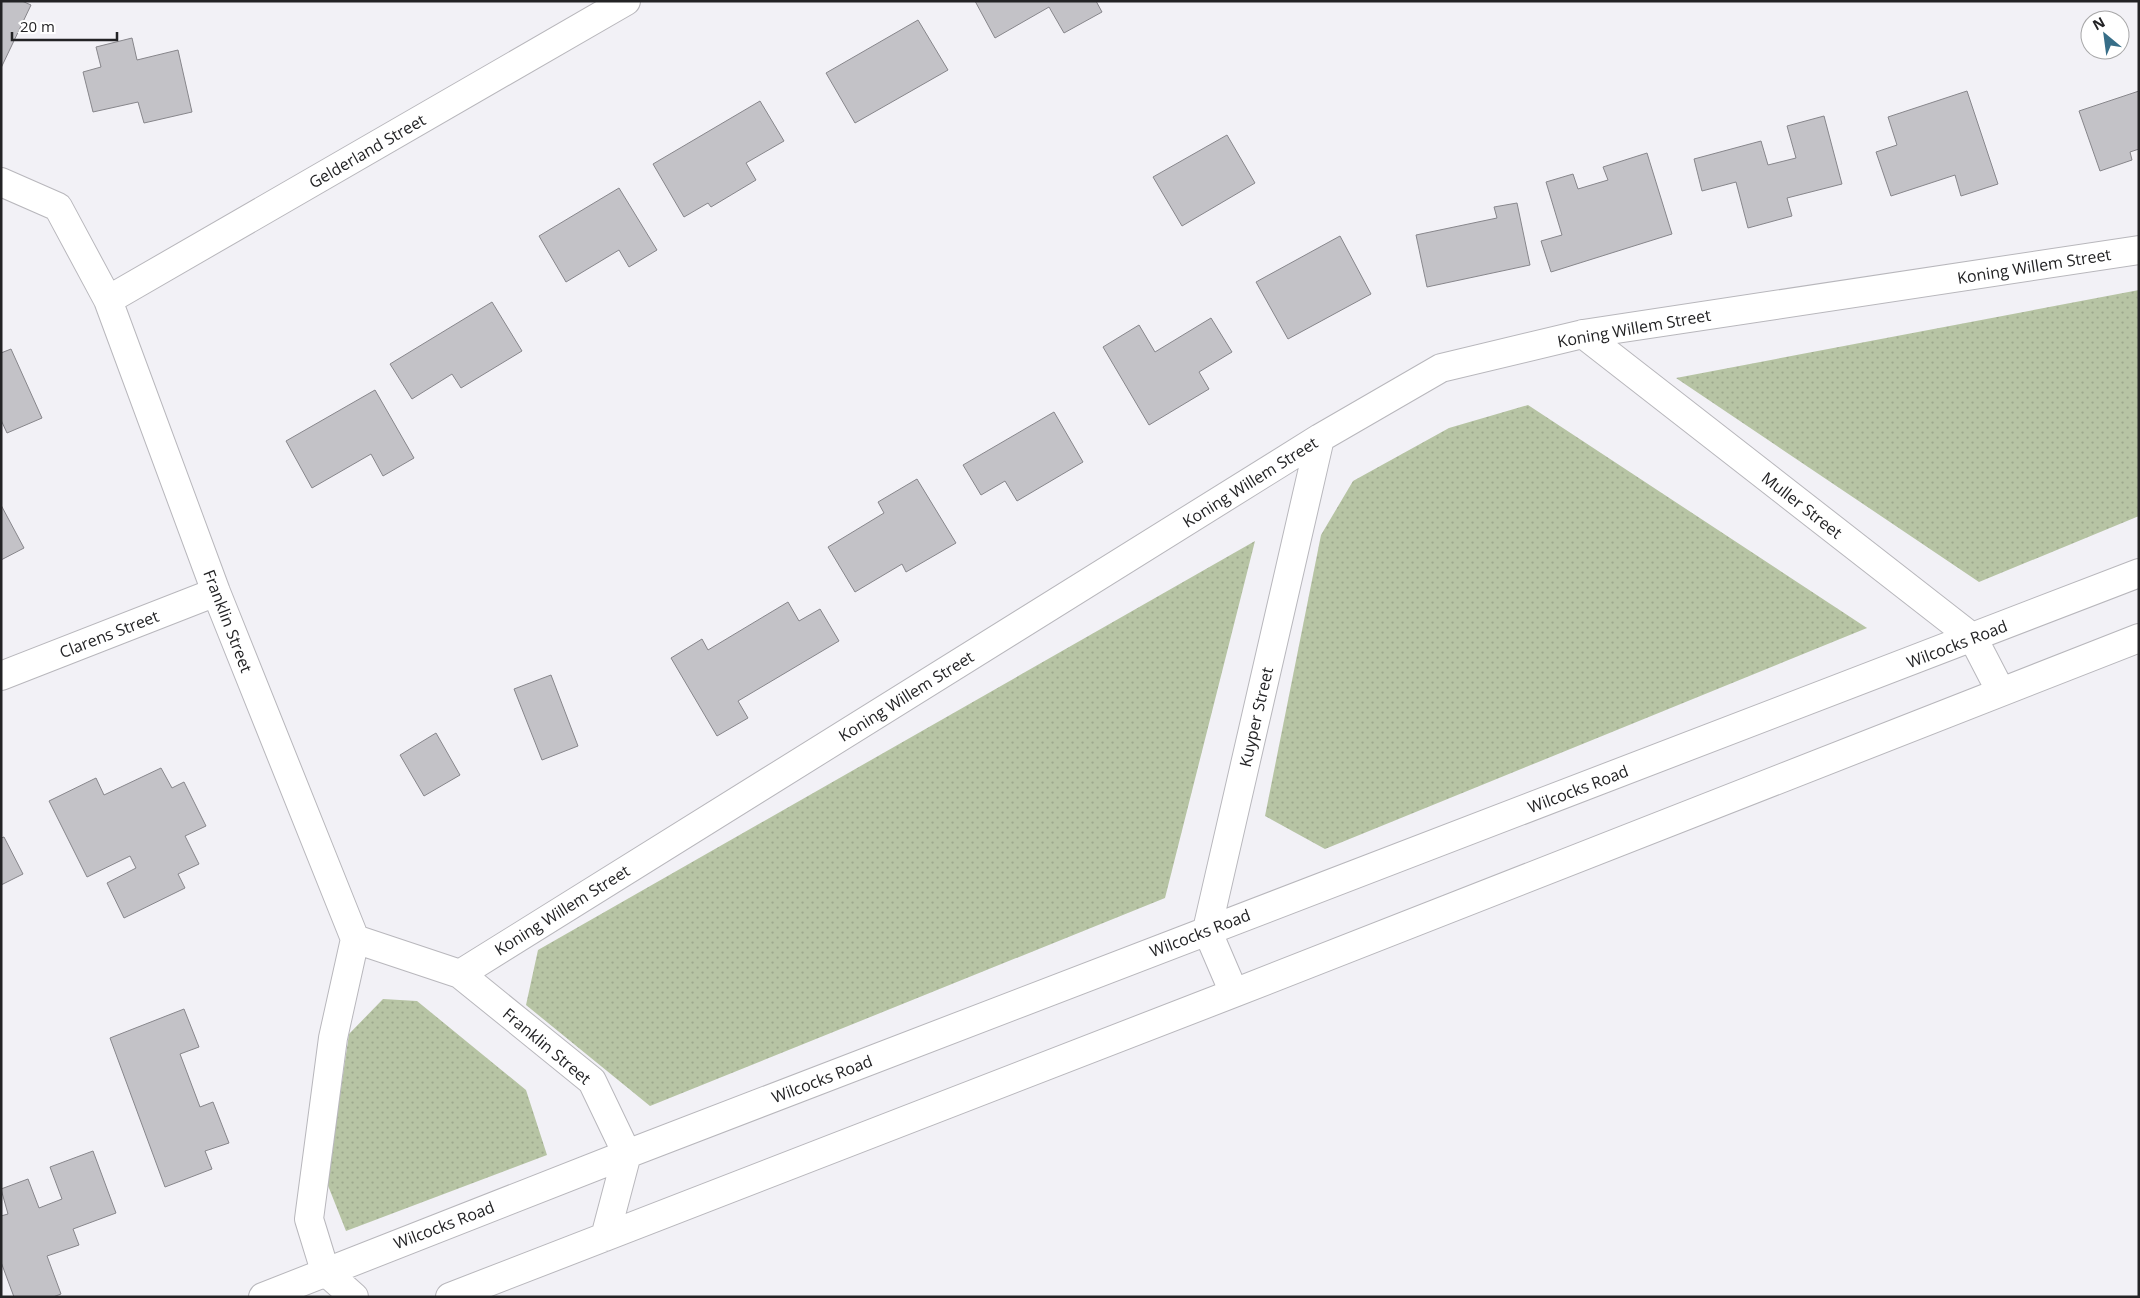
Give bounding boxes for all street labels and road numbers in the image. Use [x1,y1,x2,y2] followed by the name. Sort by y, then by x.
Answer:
[305,108,430,193] street label: Gelderland Street
[1956,243,2113,289] street label: Koning Willem Street
[1556,304,1713,352] street label: Koning Willem Street
[1178,431,1322,533] street label: Koning Willem Street
[1757,467,1847,544] street label: Muller Street
[198,566,258,676] street label: Franklin Street
[56,605,162,663] street label: Clarens Street
[1903,615,2011,673] street label: Wilcocks Road
[834,645,978,747] street label: Koning Willem Street
[1234,665,1278,769] street label: Kuyper Street
[1524,760,1632,818] street label: Wilcocks Road
[490,859,634,961] street label: Koning Willem Street
[1146,904,1254,962] street label: Wilcocks Road
[498,1003,596,1090] street label: Franklin Street
[768,1050,876,1108] street label: Wilcocks Road
[390,1196,498,1254] street label: Wilcocks Road

